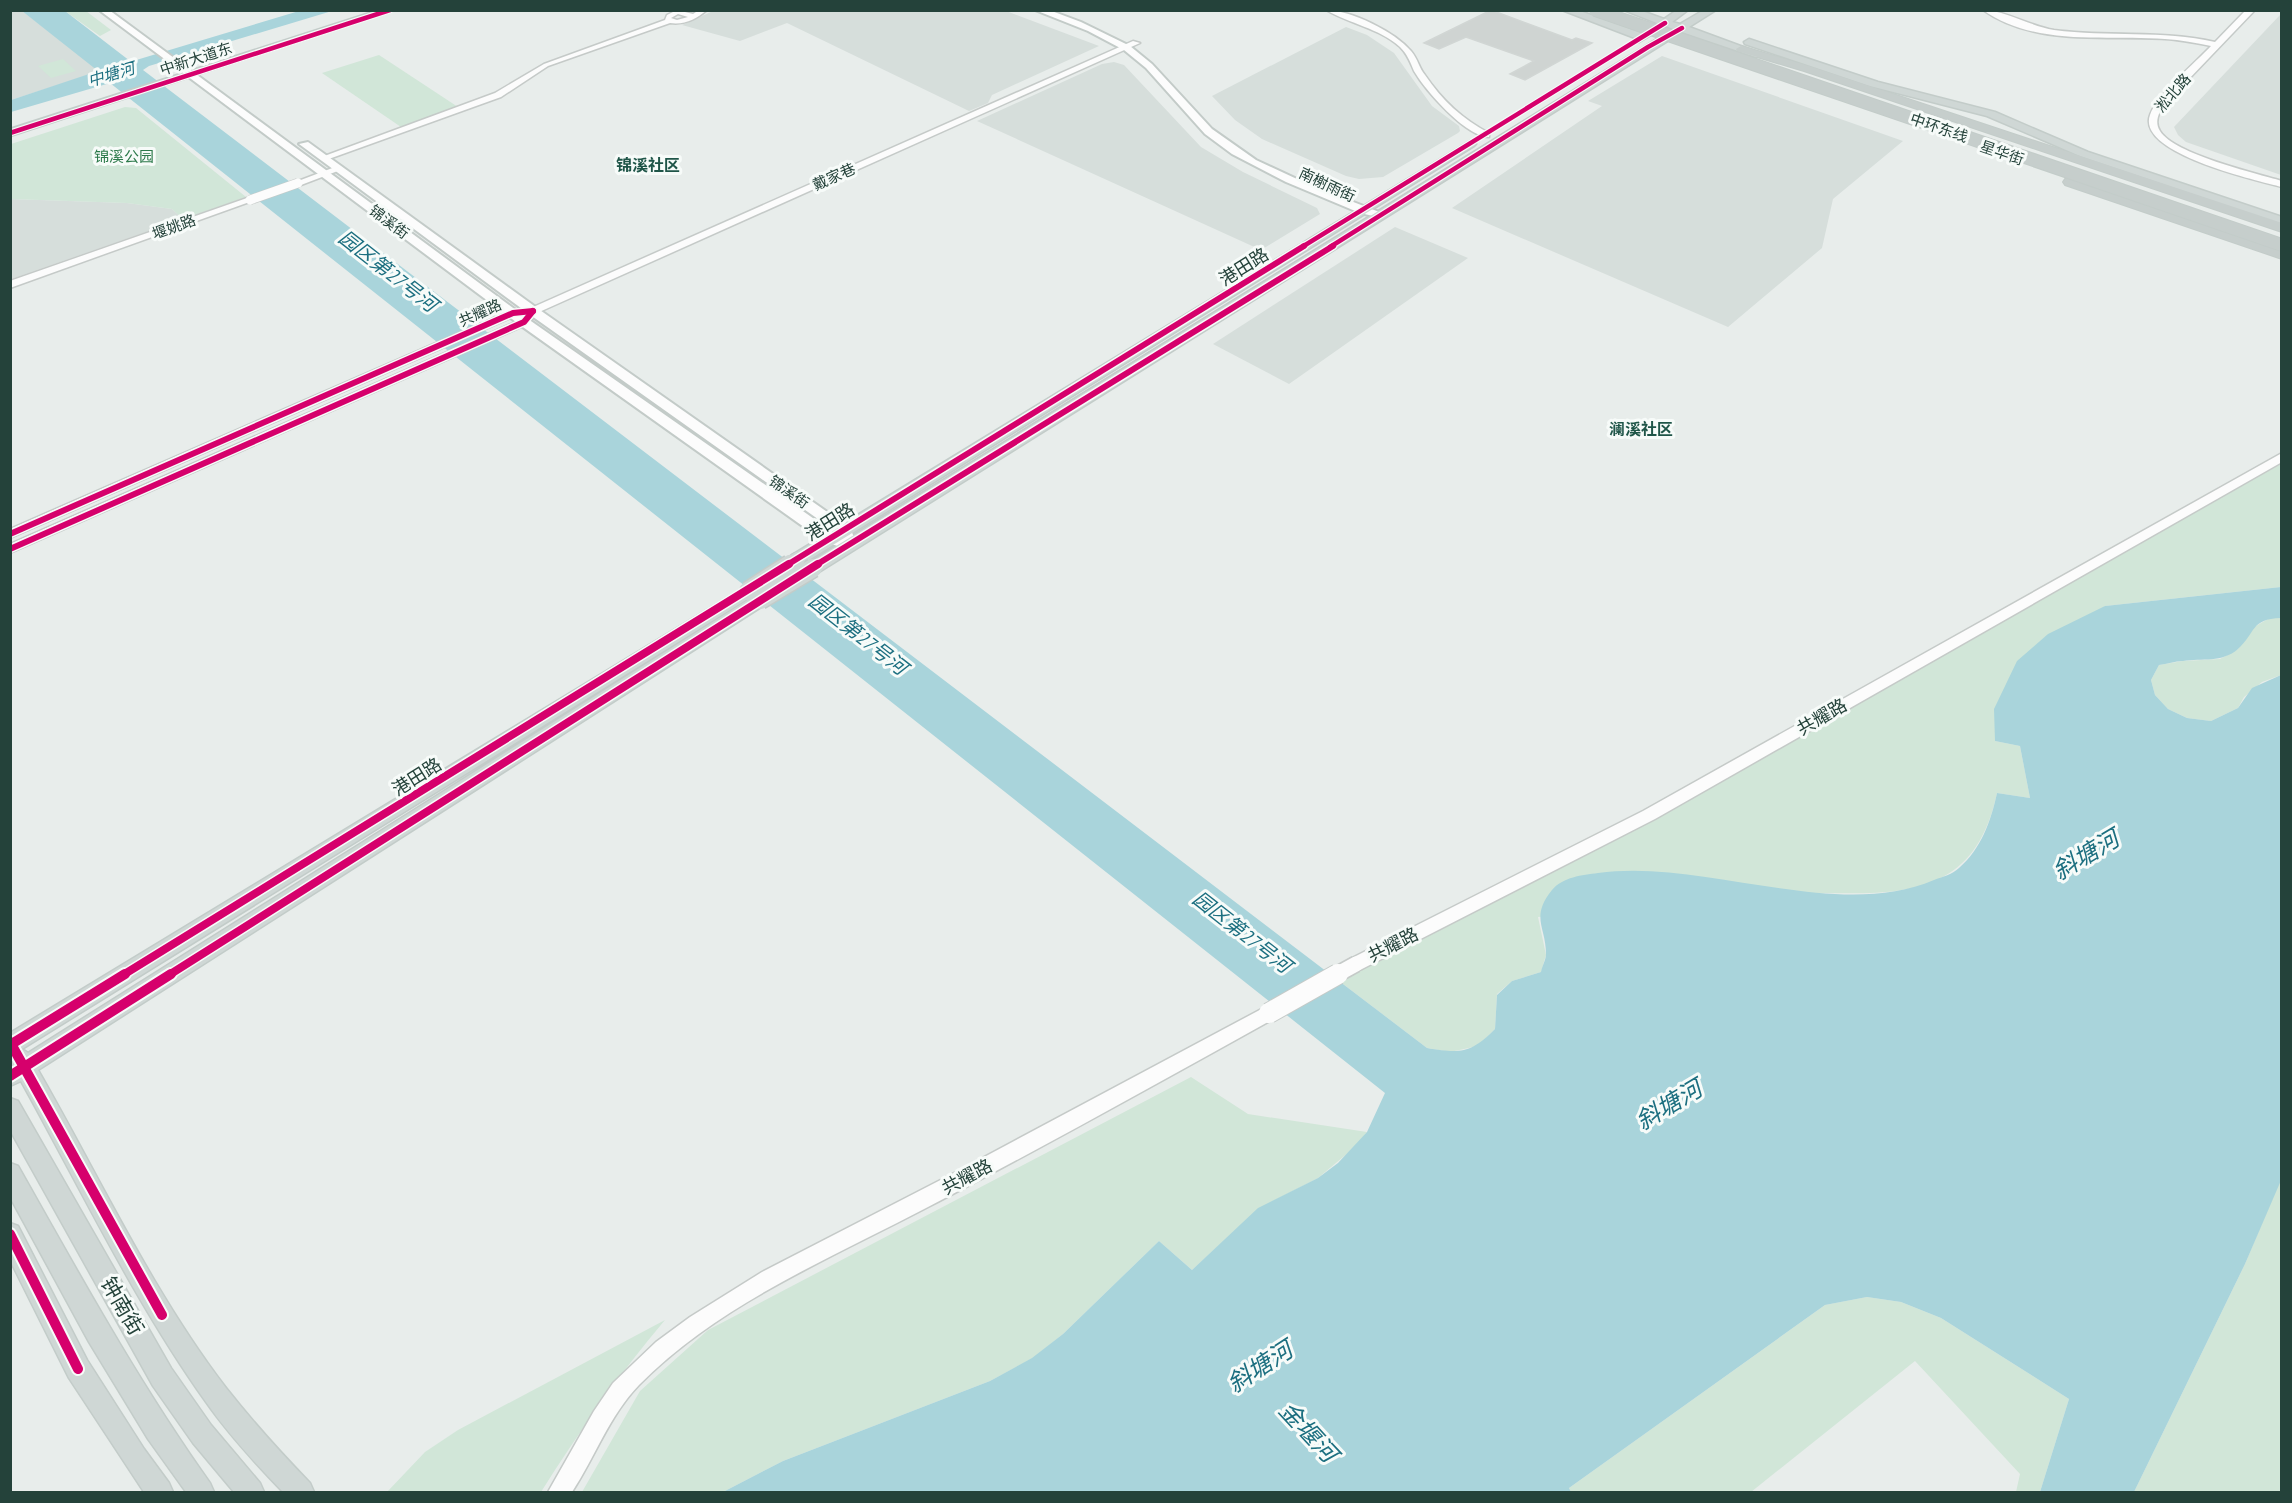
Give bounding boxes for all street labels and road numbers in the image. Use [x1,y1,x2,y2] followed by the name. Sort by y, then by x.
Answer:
[157,38,234,79] street label: 中新大道东
[2151,69,2195,116] street label: 淞北路
[1908,109,1971,146] street label: 中环东线
[1978,136,2027,169] street label: 星华街
[809,159,858,194] street label: 戴家巷
[1296,163,1358,206] street label: 南榭雨街
[366,200,413,243] street label: 锦溪街
[149,210,198,243] street label: 堰姚路
[1215,243,1273,291] street label: 港田路
[455,295,504,330] street label: 共耀路
[765,471,813,512] street label: 锦溪街
[801,498,859,546] street label: 港田路
[1793,693,1851,740] street label: 共耀路
[388,753,446,801] street label: 港田路
[1363,922,1422,967] street label: 共耀路
[938,1154,996,1199] street label: 共耀路
[95,1272,150,1340] street label: 钟南街

